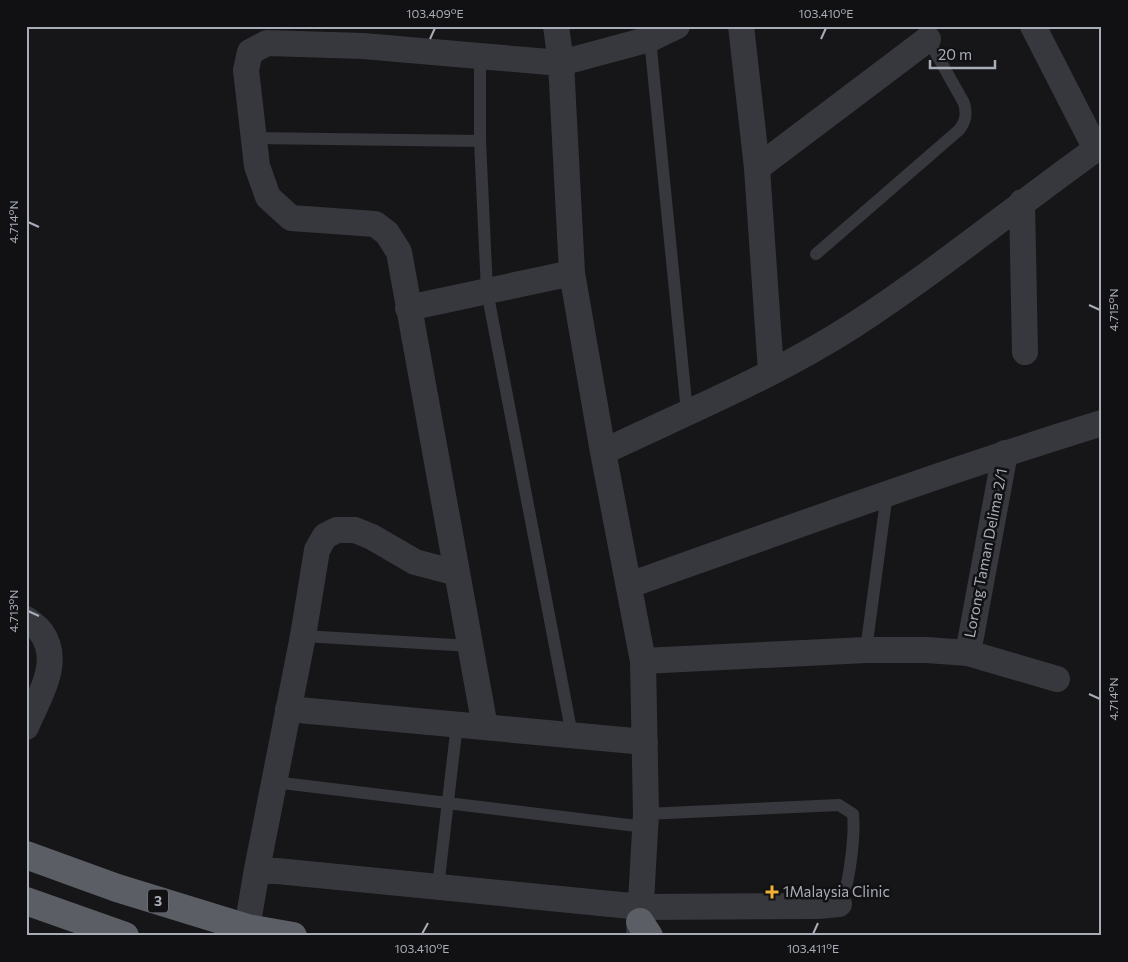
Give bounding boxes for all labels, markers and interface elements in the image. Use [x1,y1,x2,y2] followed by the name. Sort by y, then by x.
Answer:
[406,6,464,20] text: 103.409°E
[799,6,853,20] text: 103.410°E
[930,38,996,70] scale bar
[938,45,972,63] text: 20 m
[6,200,20,244] text: 4.714°N
[1106,289,1120,331] text: 4.715°N
[960,467,1010,639] street label: Lorong Taman Delima 2/1
[6,590,20,632] text: 4.713°N
[1106,677,1120,721] text: 4.714°N
[783,882,890,900] place label: 1Malaysia Clinic
[765,885,779,899] marker: 1Malaysia Clinic
[148,889,168,912] road number: 3
[395,941,449,955] text: 103.410°E
[787,941,839,955] text: 103.411°E

